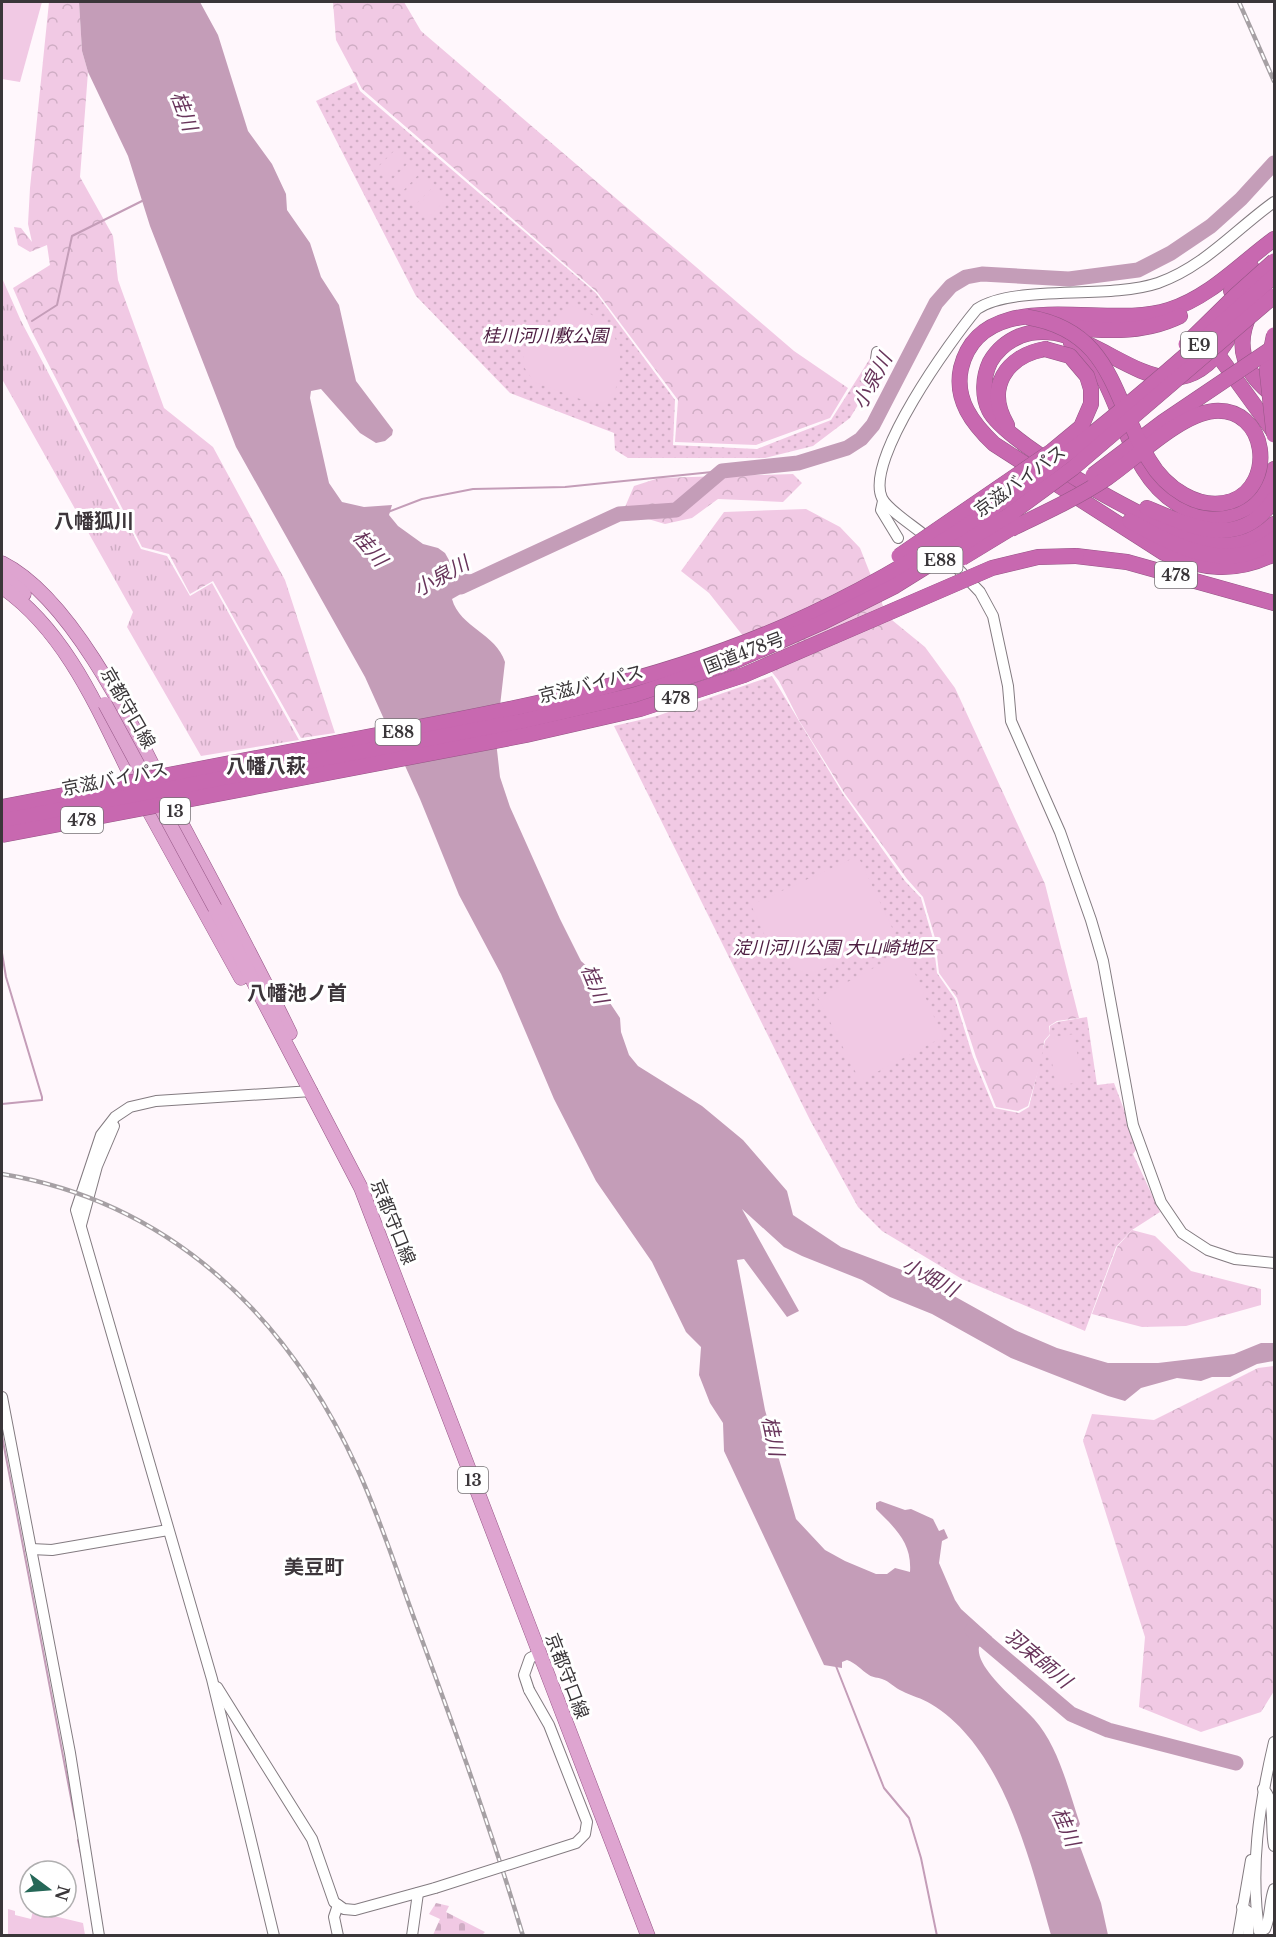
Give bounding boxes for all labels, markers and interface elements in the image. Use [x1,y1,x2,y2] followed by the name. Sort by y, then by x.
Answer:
[166,88,203,136] water label: 桂川
[482,325,611,347] park label: 桂川河川敷公園
[1181,332,1217,358] road number: E9
[847,347,898,413] water label: 小泉川
[970,440,1070,522] street label: 京滋バイパス
[54,509,134,533] district label: 八幡狐川
[348,525,393,573] water label: 桂川
[918,547,962,573] road number: E88
[409,550,475,601] water label: 小泉川
[1155,562,1197,588] road number: 478
[701,628,787,678] street label: 国道478号
[536,660,646,708] street label: 京滋バイパス
[96,664,160,752] street label: 京都守口線
[655,685,697,711] road number: 478
[376,719,420,745] road number: E88
[226,754,306,778] district label: 八幡八萩
[60,758,170,800] street label: 京滋バイパス
[160,798,190,824] road number: 13
[61,807,103,833] road number: 478
[733,937,938,959] park label: 淀川河川公園 大山崎地区
[576,961,614,1009] water label: 桂川
[247,981,347,1005] district label: 八幡池ノ首
[366,1176,420,1268] street label: 京都守口線
[898,1252,964,1303] water label: 小畑川
[757,1414,789,1460] water label: 桂川
[458,1467,488,1493] road number: 13
[284,1555,344,1579] district label: 美豆町
[1000,1623,1078,1694] water label: 羽束師川
[541,1630,593,1722] street label: 京都守口線
[1047,1804,1086,1852] water label: 桂川
[18,1859,78,1919] north arrow
[51,1883,74,1903] text: N

